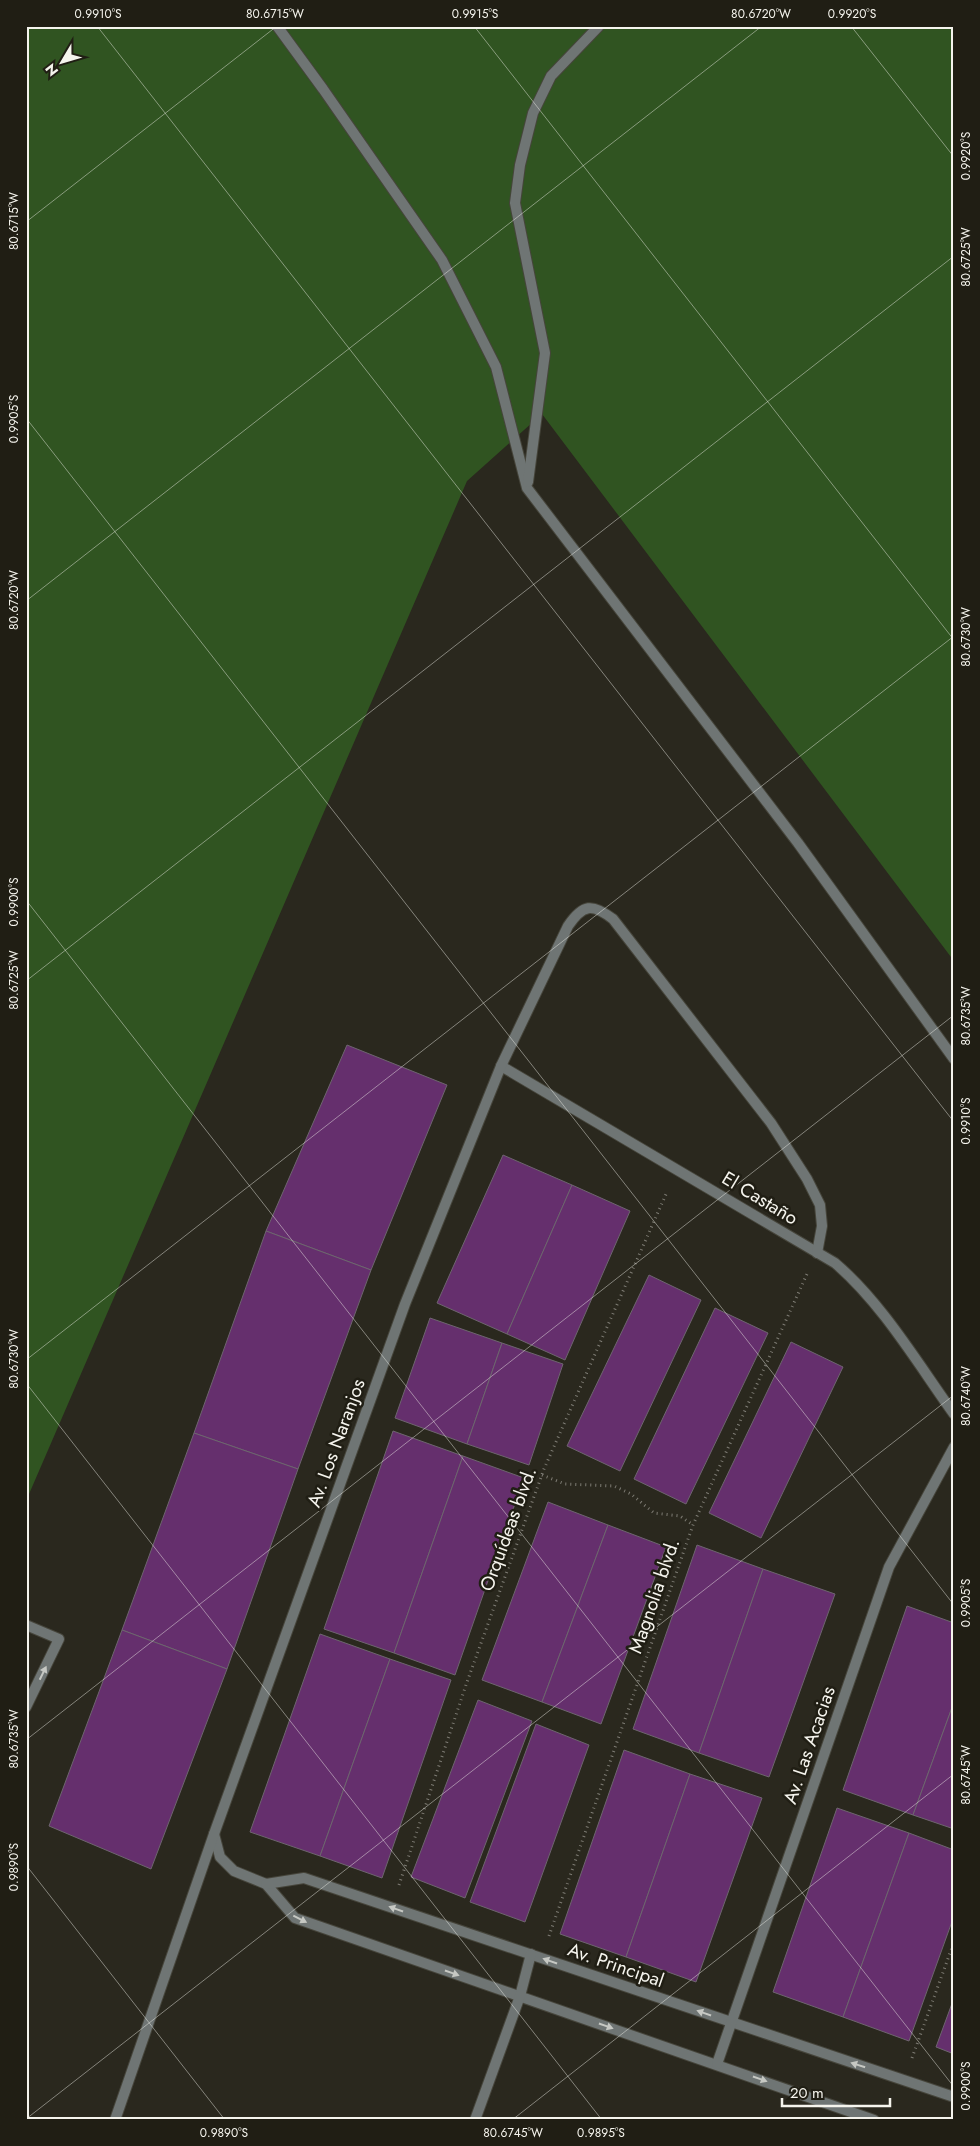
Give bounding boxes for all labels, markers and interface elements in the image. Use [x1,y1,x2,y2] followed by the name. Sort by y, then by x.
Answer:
[74,5,122,23] text: 0.9910°S
[246,5,304,23] text: 80.6715°W
[452,5,499,23] text: 0.9915°S
[731,5,791,23] text: 80.6720°W
[828,5,877,23] text: 0.9920°S
[38,38,88,88] north arrow
[40,59,63,81] text: N
[957,131,975,180] text: 0.9920°S
[5,192,23,250] text: 80.6715°W
[957,227,975,287] text: 80.6725°W
[5,394,23,443] text: 0.9905°S
[5,570,23,630] text: 80.6720°W
[957,607,975,667] text: 80.6730°W
[5,877,23,926] text: 0.9900°S
[5,950,23,1010] text: 80.6725°W
[957,986,975,1046] text: 80.6735°W
[957,1097,975,1145] text: 0.9910°S
[717,1165,803,1231] street label: El Castaño
[5,1329,23,1389] text: 80.6730°W
[957,1366,975,1426] text: 80.6740°W
[300,1375,372,1511] street label: Av. Los Naranjos
[473,1463,543,1595] street label: Orquídeas blvd.
[622,1535,686,1657] street label: Magnolia blvd.
[957,1578,975,1627] text: 0.9905°S
[39,1666,47,1680] one-way arrow
[776,1682,842,1807] street label: Av. Las Acacias
[5,1709,23,1769] text: 80.6735°W
[957,1745,975,1805] text: 80.6745°W
[5,1842,23,1891] text: 0.9890°S
[388,1904,403,1912] one-way arrow
[292,1914,307,1923] one-way arrow
[564,1936,668,1994] street label: Av. Principal
[542,1957,557,1965] one-way arrow
[445,1970,460,1977] one-way arrow
[696,2009,711,2016] one-way arrow
[599,2022,614,2030] one-way arrow
[850,2060,865,2068] one-way arrow
[957,2061,975,2110] text: 0.9900°S
[752,2076,767,2083] one-way arrow
[782,2076,890,2108] scale bar
[790,2082,824,2104] text: 20 m
[200,2124,249,2142] text: 0.9890°S
[483,2124,543,2142] text: 80.6745°W
[577,2124,625,2142] text: 0.9895°S

